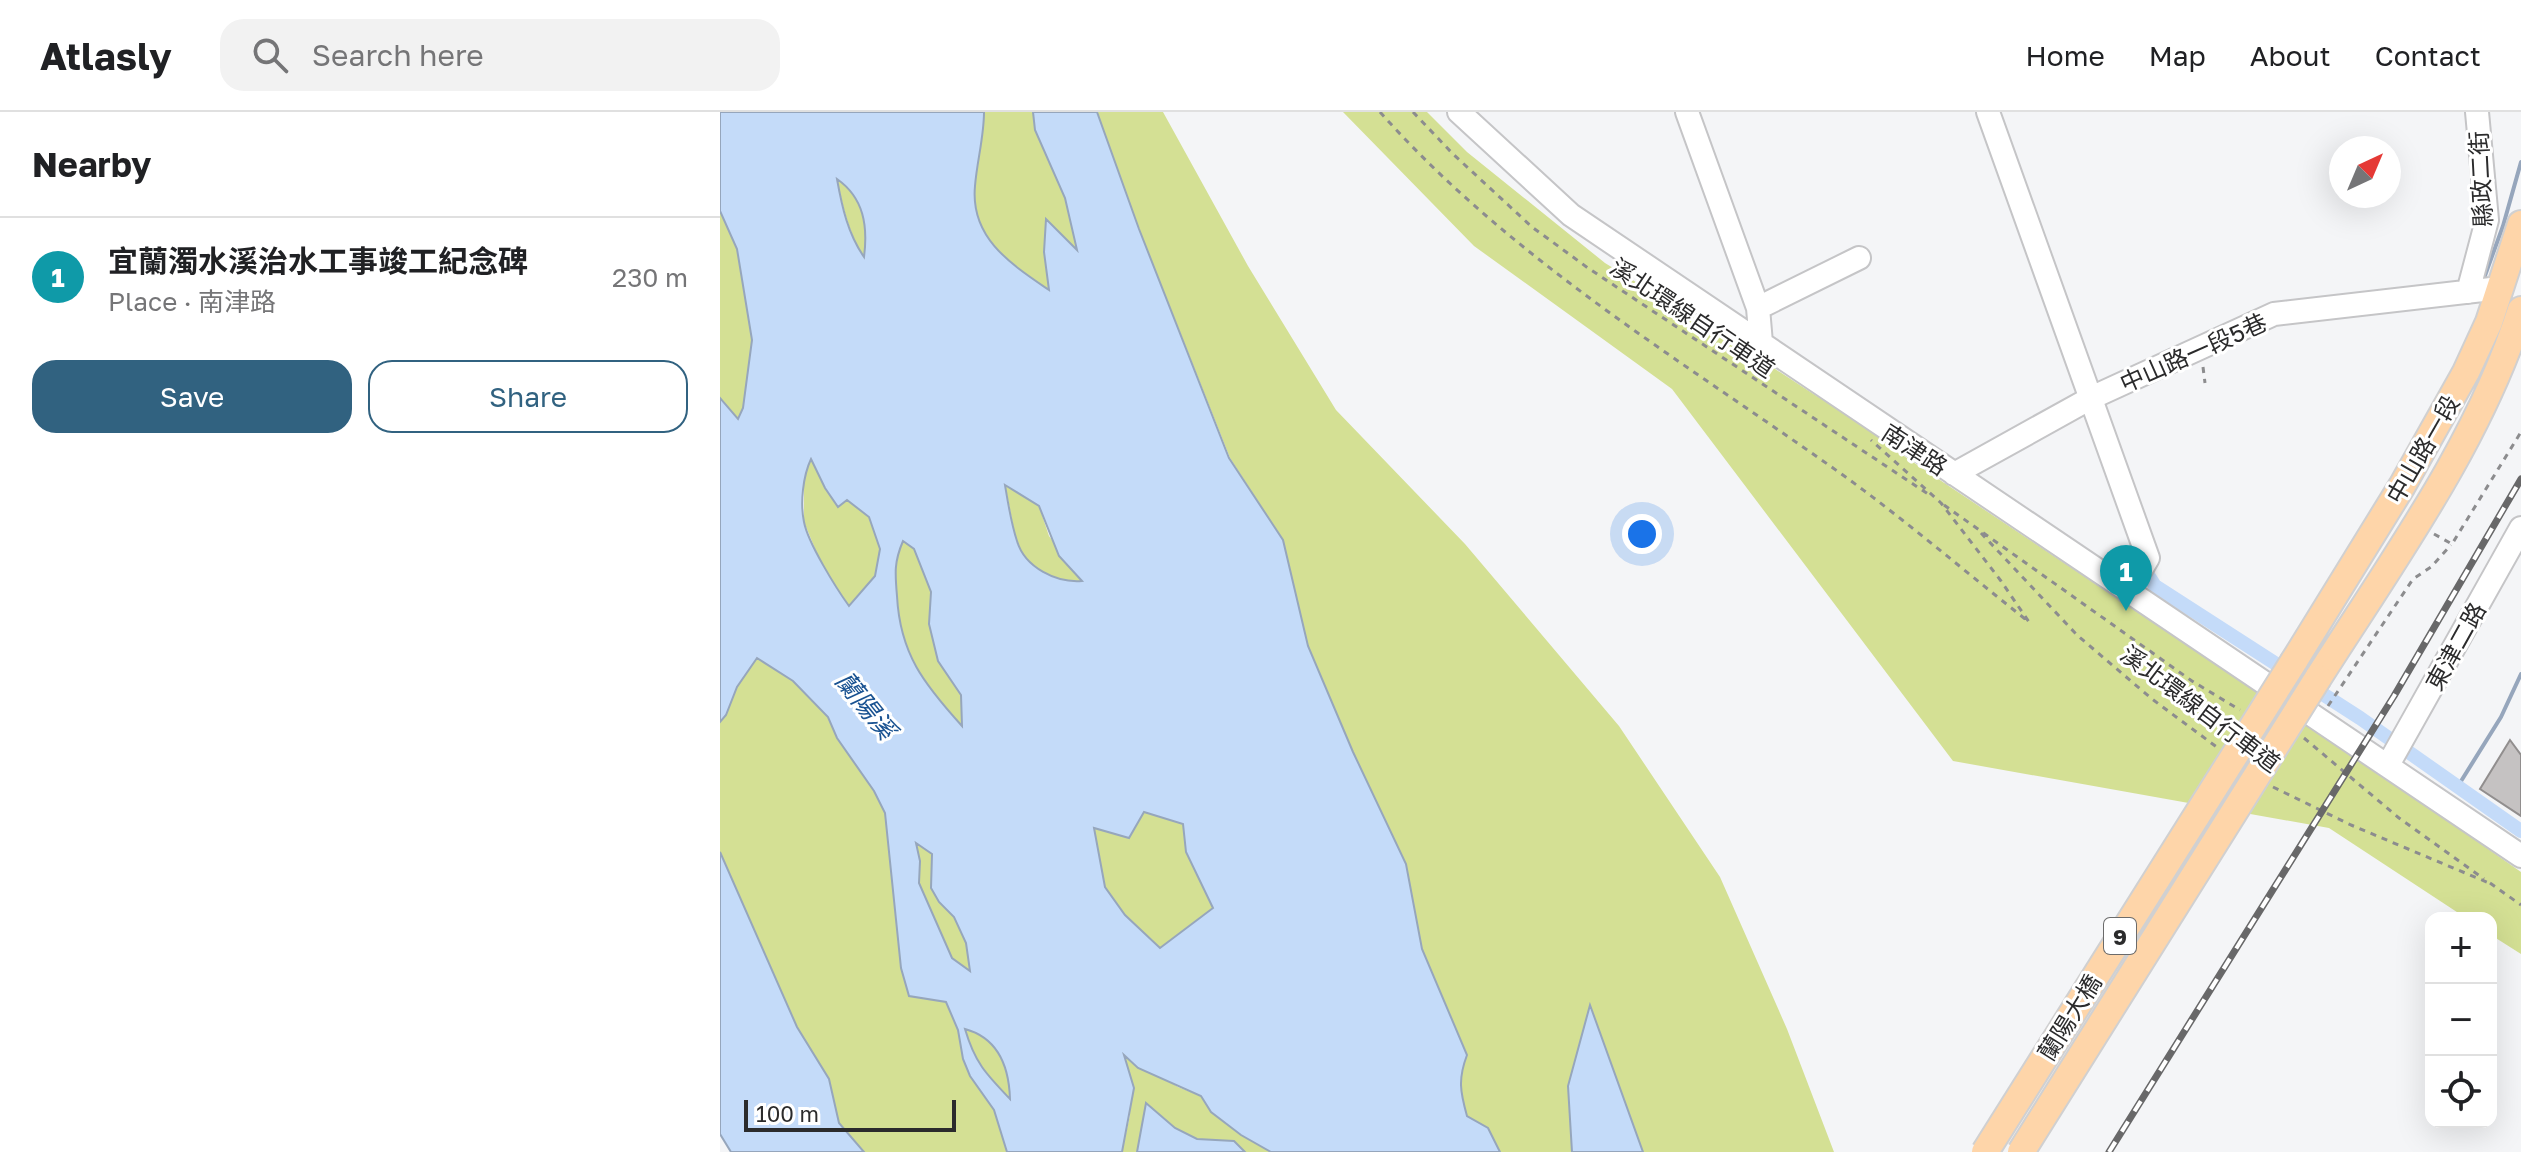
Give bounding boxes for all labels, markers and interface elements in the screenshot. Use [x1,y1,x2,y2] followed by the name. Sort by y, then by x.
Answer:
[220,19,780,91] search box
[40,33,172,78] text: Atlasly
[248,33,292,77] icon: search
[312,37,484,73] text: Search here
[2026,39,2105,72] text: Home
[2149,39,2206,72] text: Map
[2250,39,2331,72] text: About
[2375,39,2481,72] text: Contact
[2463,130,2497,228] street label: 縣政二街
[2329,136,2401,208] north arrow
[32,144,152,184] text: Nearby
[108,243,528,279] text: 宜蘭濁水溪治水工事竣工紀念碑
[1605,251,1781,383] street label: 溪北環線自行車道
[51,262,65,293] text: 1
[612,262,688,293] text: 230 m
[108,286,276,317] text: Place · 南津路
[2115,307,2271,397] street label: 中山路一段5巷
[32,360,352,433] button: Save
[368,360,688,433] button: Share
[2379,390,2465,508] street label: 中山路一段
[1877,417,1953,481] street label: 南津路
[1622,514,1662,554] your location
[2100,545,2152,611] pin: 1
[2419,597,2491,695] street label: 東津二路
[2116,639,2286,777] street label: 溪北環線自行車道
[829,665,905,748] water label: 蘭陽溪
[2425,912,2497,1128] map controls
[2425,912,2497,984] button: +
[2104,918,2136,954] road number: 9
[2031,969,2107,1065] street label: 蘭陽大橋
[2425,984,2497,1056] button: −
[2425,1056,2497,1128] button: locate
[744,1096,956,1132] scale bar
[756,1100,819,1127] text: 100 m

